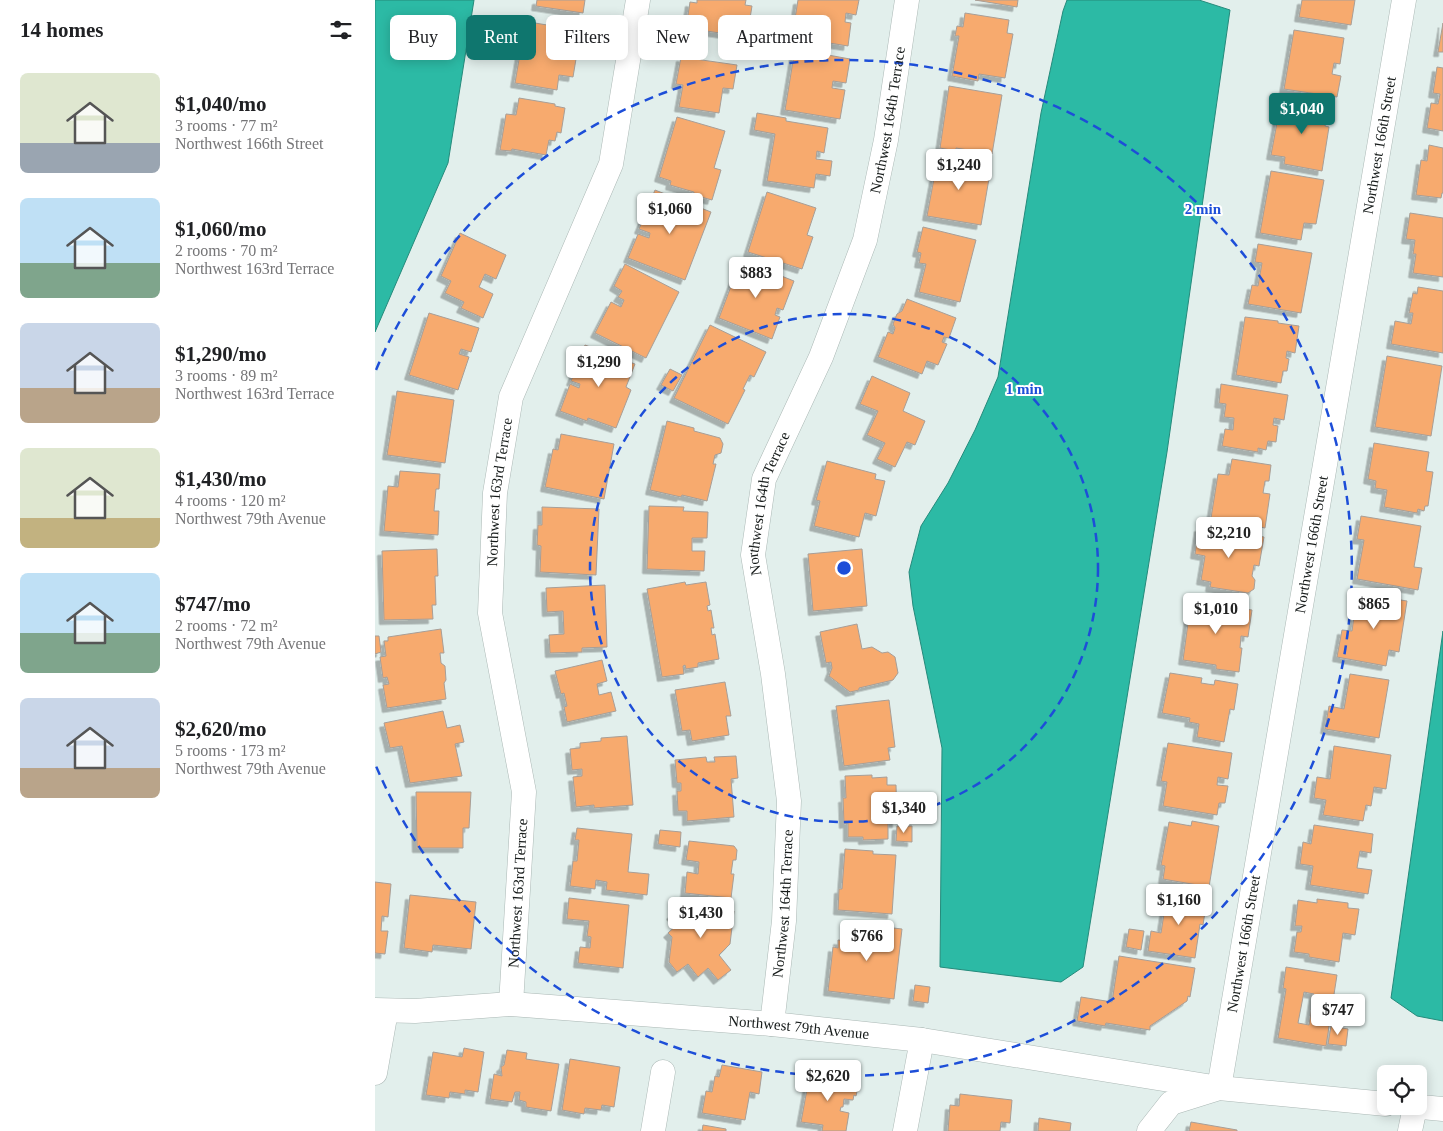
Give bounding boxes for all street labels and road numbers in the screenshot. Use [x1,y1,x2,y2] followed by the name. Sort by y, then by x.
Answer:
[867,45,908,195] street label: Northwest 164th Terrace
[1360,74,1399,215] street label: Northwest 166th Street
[484,416,515,567] street label: Northwest 163rd Terrace
[745,429,793,577] street label: Northwest 164th Terrace
[1292,474,1331,615] street label: Northwest 166th Street
[505,818,530,968] street label: Northwest 163rd Terrace
[769,829,796,979] street label: Northwest 164th Terrace
[1224,873,1263,1014] street label: Northwest 166th Street
[728,1013,870,1042] street label: Northwest 79th Avenue

